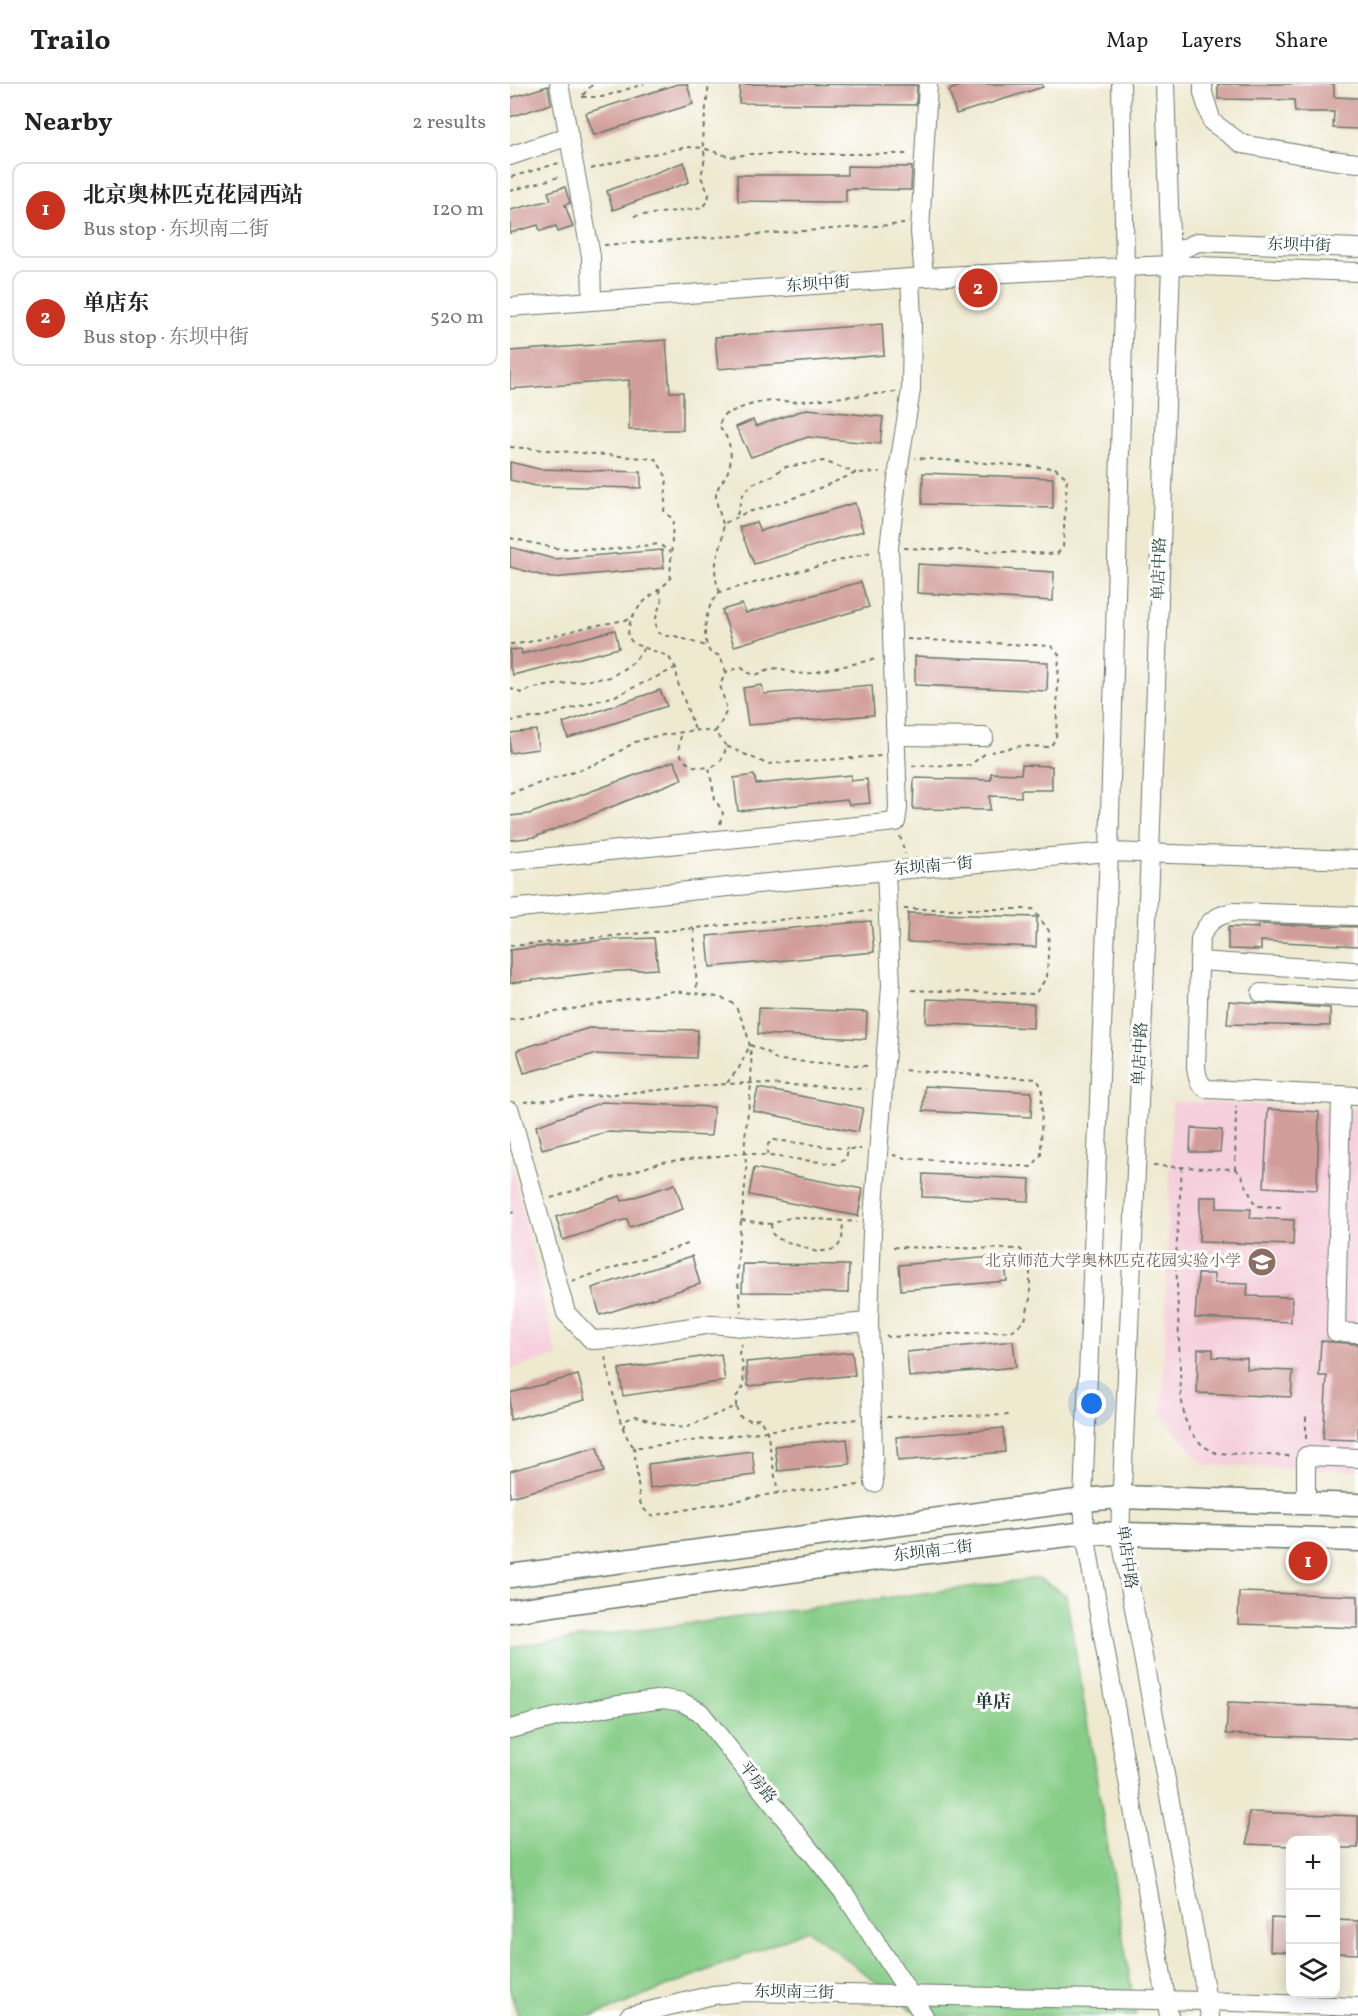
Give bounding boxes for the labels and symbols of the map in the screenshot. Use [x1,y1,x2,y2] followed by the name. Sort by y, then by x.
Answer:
[1267,234,1331,258] street label: 东坝中街
[958,266,998,310] pin: 2
[785,272,851,298] street label: 东坝中街
[1148,537,1172,601] street label: 单店中路
[892,853,974,881] street label: 东坝南一街
[1128,1021,1154,1087] street label: 单店中路
[1246,1246,1278,1278] school or university icon: 北京师范大学奥林匹克花园实验小学
[985,1251,1241,1273] place label: 北京师范大学奥林匹克花园实验小学
[1077,1389,1106,1418] your location
[1111,1524,1141,1590] street label: 单店中路
[892,1536,974,1568] street label: 东坝南二街
[1288,1538,1328,1584] pin: 1
[975,1690,1011,1715] district label: 单店
[733,1757,781,1809] street label: 平房路
[754,1981,834,2005] street label: 东坝南三街

